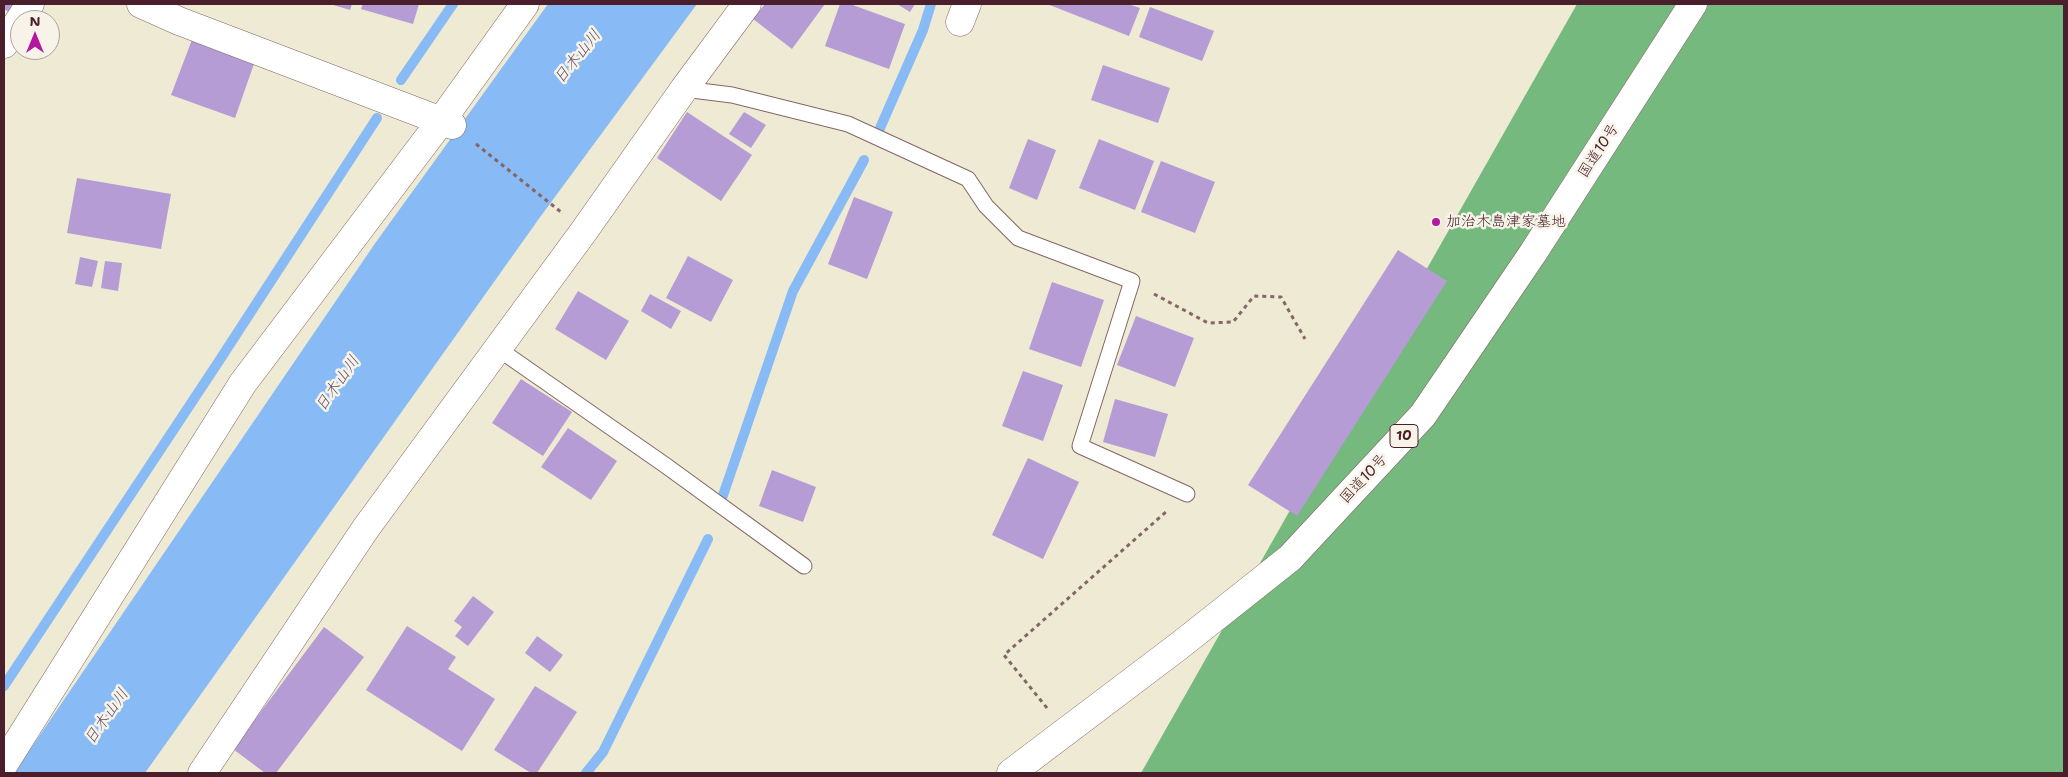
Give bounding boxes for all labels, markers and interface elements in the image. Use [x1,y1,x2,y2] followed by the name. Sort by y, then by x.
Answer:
[10,10,60,60] north arrow
[29,12,41,30] text: N
[550,26,606,88] water label: 日木山川
[1575,120,1623,182] street label: 国道10号
[1446,213,1566,231] place label: 加治木島津家墓地
[1430,216,1442,228] marker: 加治木島津家墓地
[312,352,364,416] water label: 日木山川
[1390,424,1418,448] road number: 10
[1336,450,1392,508] street label: 国道10号
[81,685,133,749] water label: 日木山川

